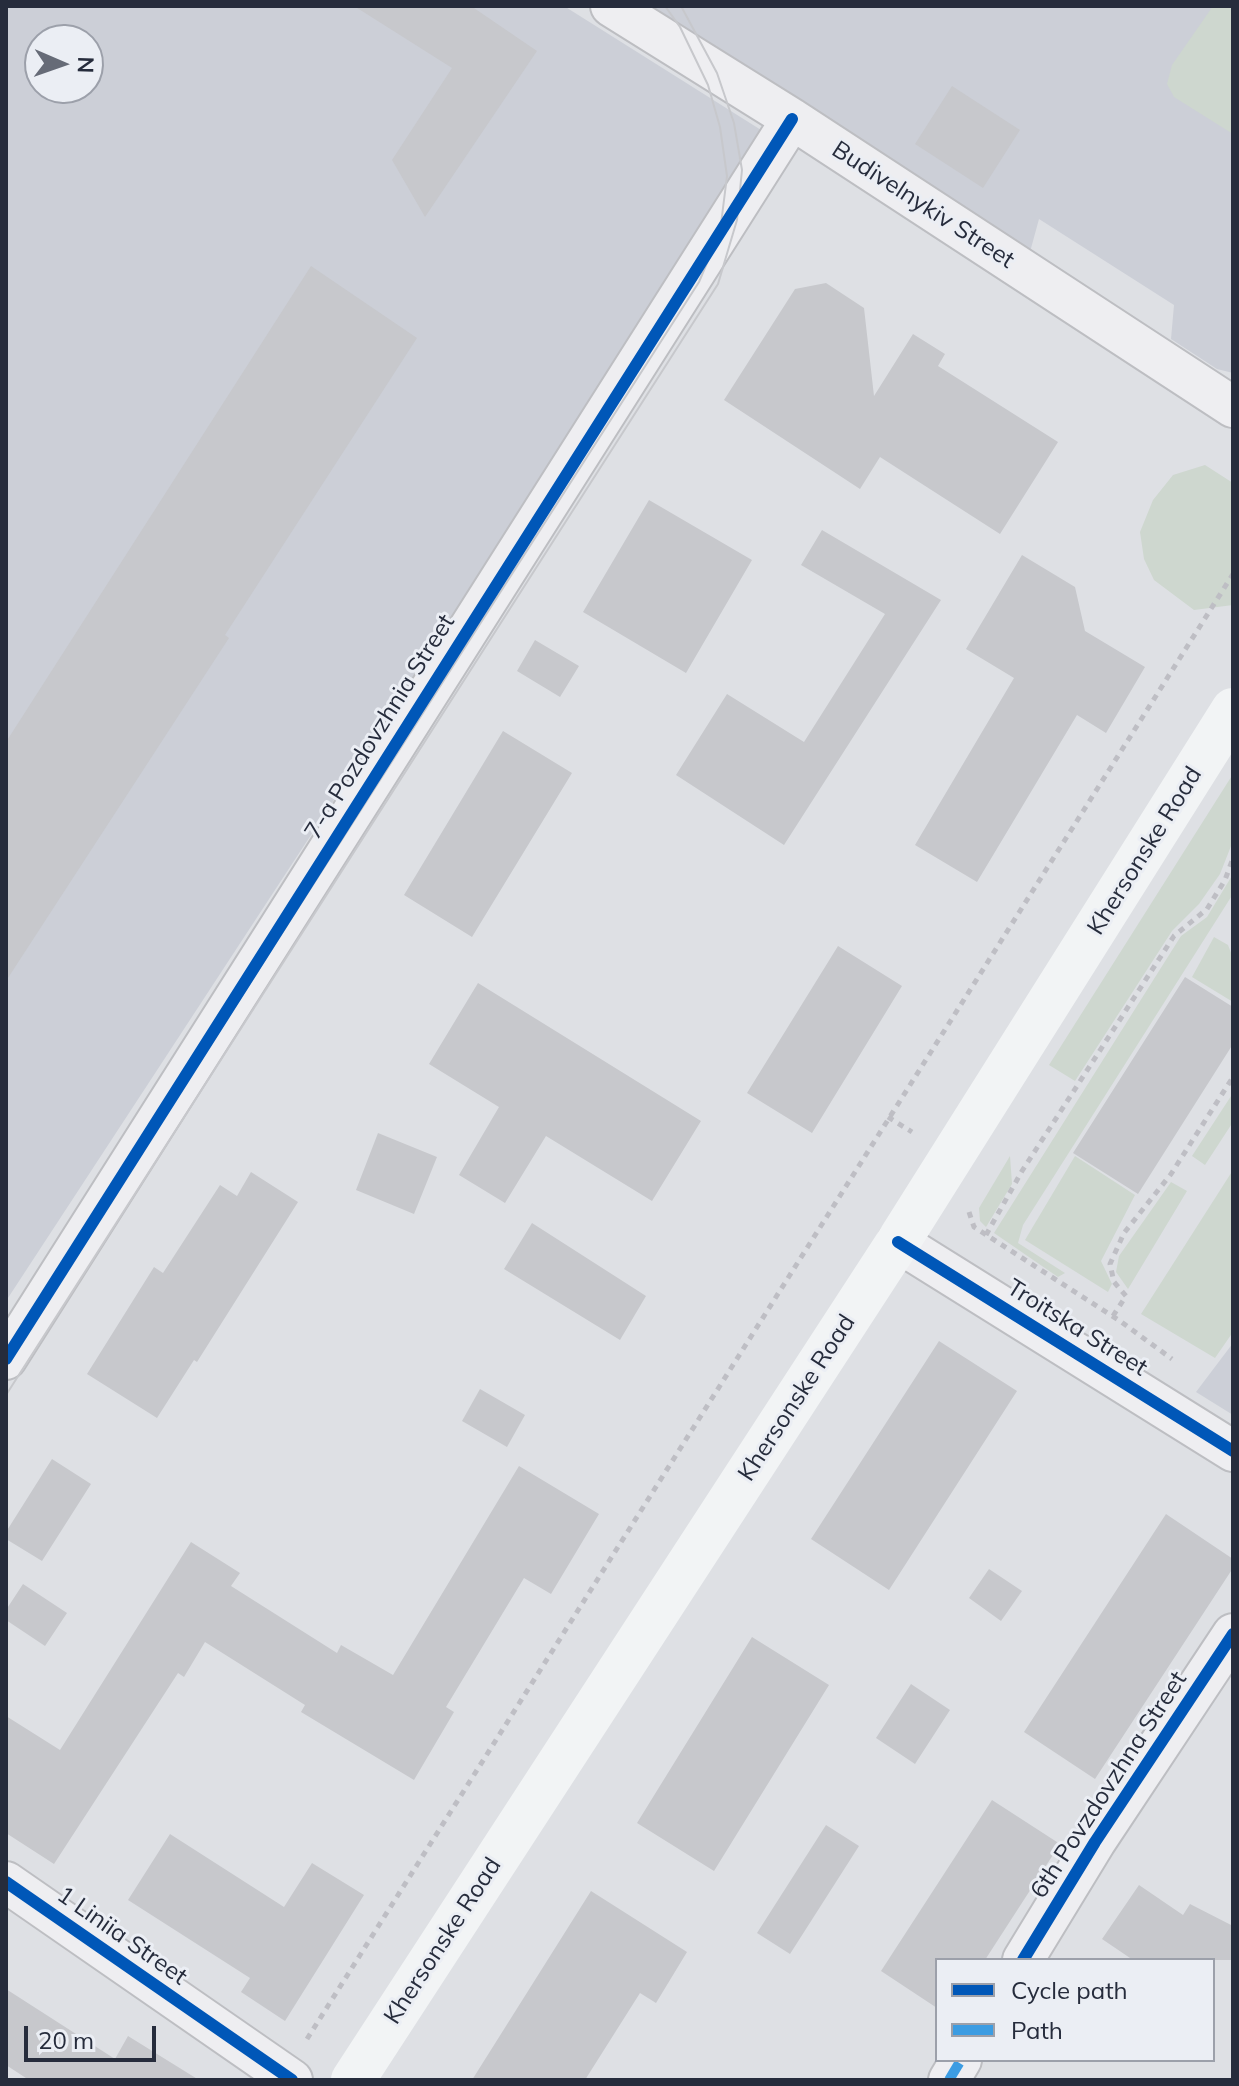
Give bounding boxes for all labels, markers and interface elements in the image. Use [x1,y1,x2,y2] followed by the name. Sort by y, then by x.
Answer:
[24,24,104,104] north arrow
[72,56,100,74] text: N
[826,135,1020,275] street label: Budivelnykiv Street
[299,609,461,845] street label: 7-a Pozdovzhnia Street
[1082,762,1208,940] street label: Khersonske Road
[1001,1273,1153,1383] street label: Troitska Street
[732,1309,862,1487] street label: Khersonske Road
[1025,1666,1193,1904] street label: 6th Povzdovzhna Street
[378,1852,508,2030] street label: Khersonske Road
[51,1881,193,1991] street label: 1 Liniia Street
[935,1958,1215,2062] legend
[1011,1975,1128,2005] text: Cycle path
[28,2010,160,2060] scale bar
[1011,2015,1063,2045] text: Path
[38,2025,94,2055] text: 20 m

